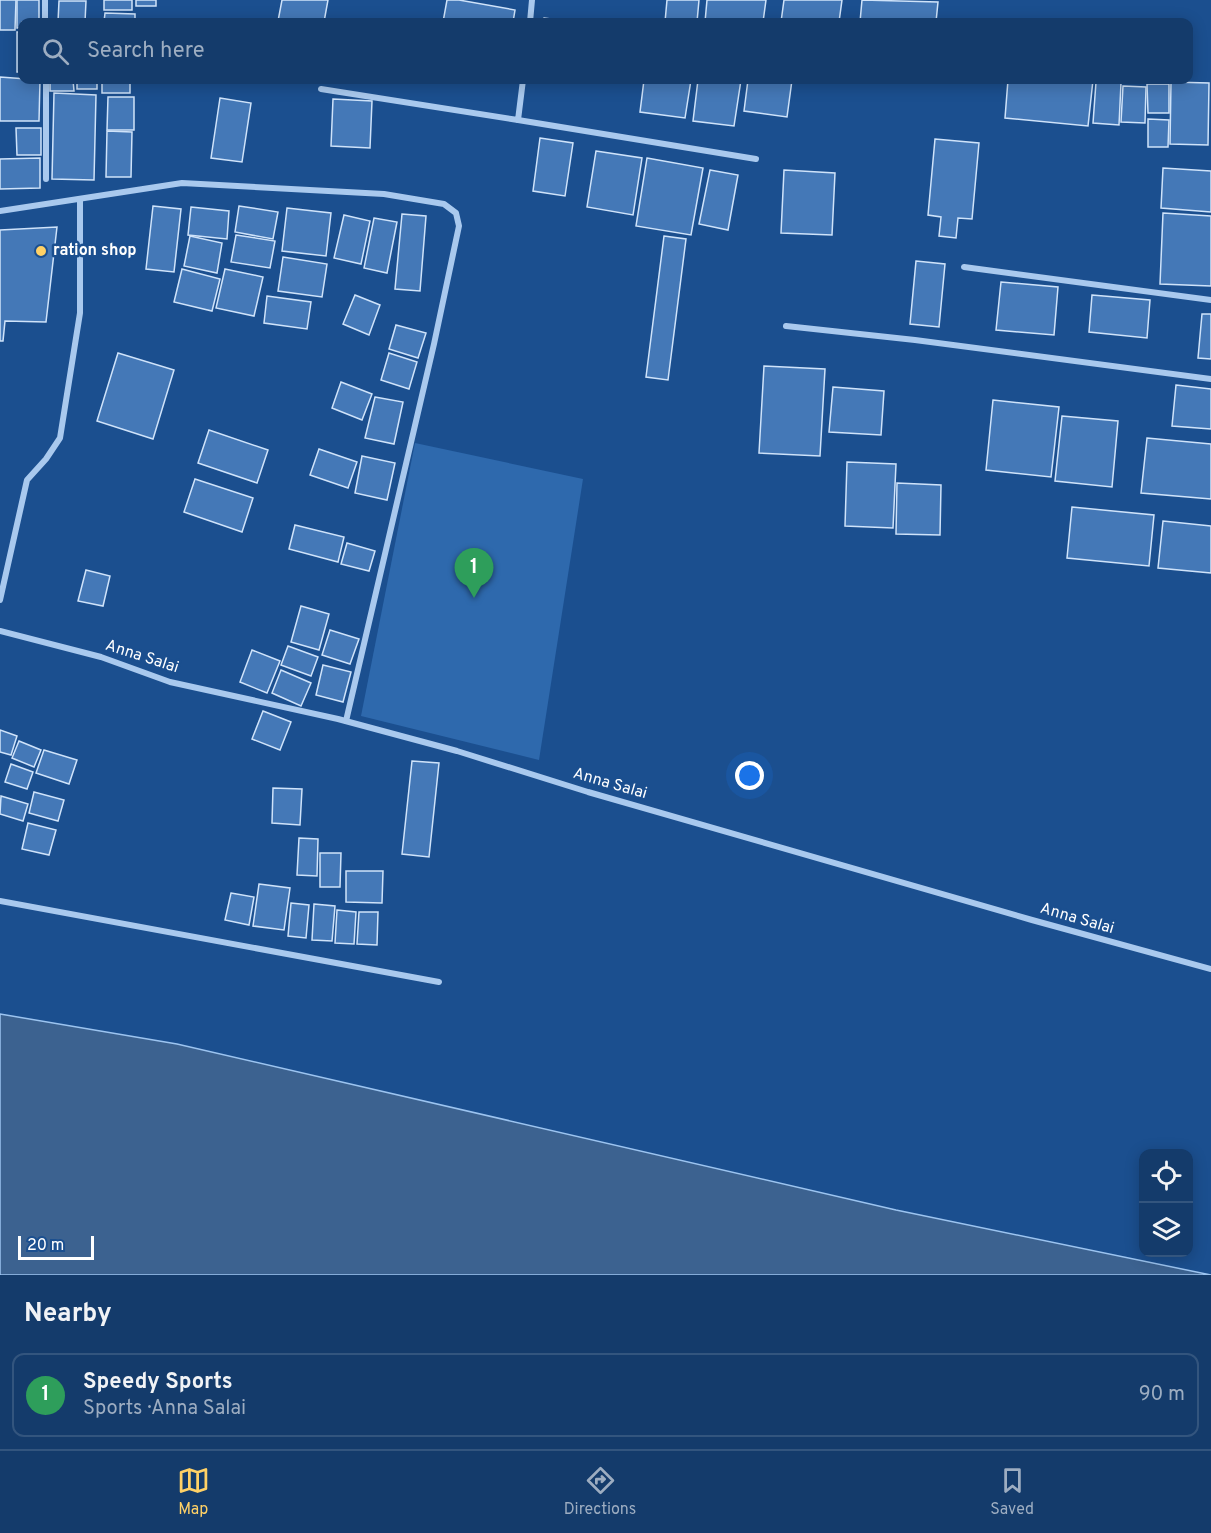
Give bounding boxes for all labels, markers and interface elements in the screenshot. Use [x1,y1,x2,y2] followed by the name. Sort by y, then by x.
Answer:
[18,18,1193,84] search box
[39,35,72,68] icon: search
[87,38,205,65] text: Search here
[53,241,137,261] place label: ration shop
[34,244,48,258] marker: ration shop
[454,548,494,598] pin: 1
[103,636,181,678] street label: Anna Salai
[735,761,764,790] your location
[571,764,649,804] street label: Anna Salai
[1038,899,1116,939] street label: Anna Salai
[1139,1149,1193,1257] map controls
[1139,1149,1193,1203] button: locate
[1139,1203,1193,1257] button: layers
[18,1233,94,1260] scale bar
[27,1236,64,1256] text: 20 m
[24,1298,112,1331] text: Nearby
[83,1369,232,1396] text: Speedy Sports
[42,1382,50,1408] text: 1
[1139,1382,1185,1408] text: 90 m
[83,1396,246,1422] text: Sports · Anna Salai
[177,1464,210,1520] tab: Map
[564,1464,636,1520] tab: Directions
[990,1464,1034,1520] tab: Saved

